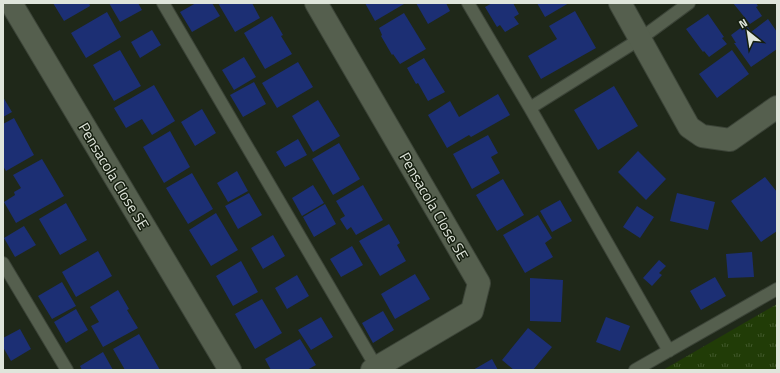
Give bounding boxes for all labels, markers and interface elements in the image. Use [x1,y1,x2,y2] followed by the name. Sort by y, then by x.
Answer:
[728,12,768,52] north arrow
[736,15,750,32] text: N
[73,118,155,234] street label: Pensacola Close SE
[394,148,474,264] street label: Pensacola Close SE

